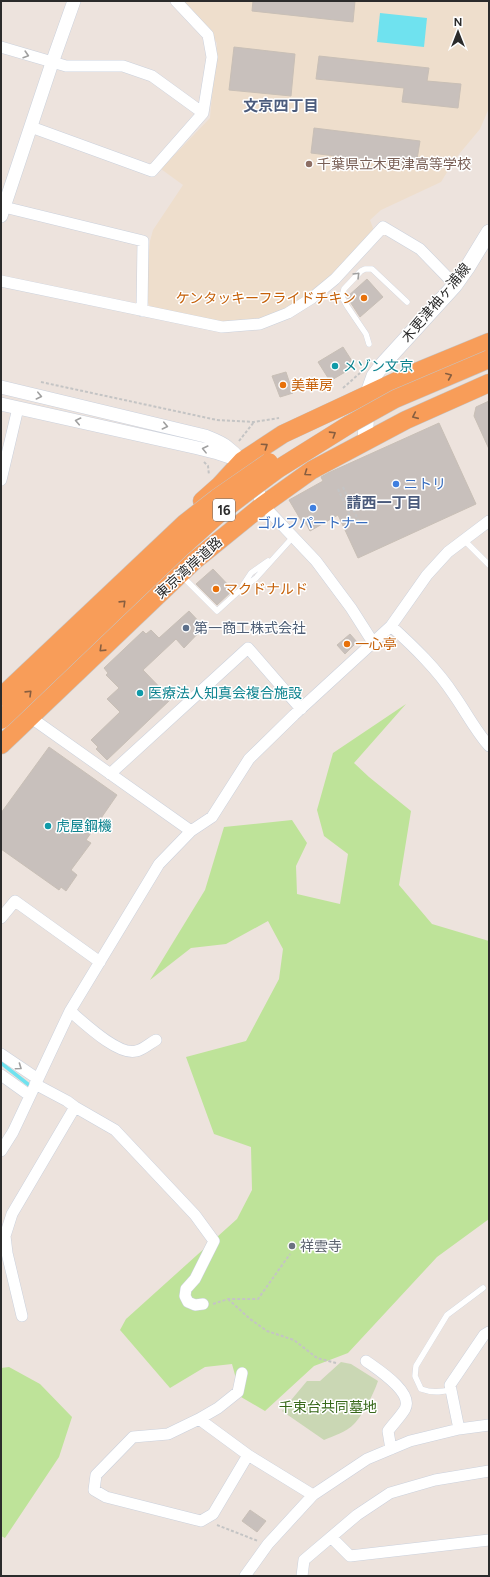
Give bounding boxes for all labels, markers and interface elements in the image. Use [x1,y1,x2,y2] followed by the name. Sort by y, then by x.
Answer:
[438,12,478,52] north arrow
[454,16,462,29] text: N
[23,50,30,59] one-way arrow
[243,97,319,115] district label: 文京四丁目
[317,156,471,173] place label: 千葉県立木更津高等学校
[304,159,314,169] marker: 千葉県立木更津高等学校
[398,260,474,346] street label: 木更津袖ヶ浦線
[352,273,360,280] one-way arrow
[176,290,356,307] place label: ケンタッキーフライドチキン
[359,293,369,303] marker: ケンタッキーフライドチキン
[343,358,413,375] place label: メゾン文京
[330,361,340,371] marker: メゾン文京
[444,373,452,381] one-way arrow
[291,377,333,394] place label: 美華房
[278,380,288,390] marker: 美華房
[36,392,42,400] one-way arrow
[412,411,419,419] one-way arrow
[75,417,81,426] one-way arrow
[162,422,169,430] one-way arrow
[329,432,336,439] one-way arrow
[261,443,268,451] one-way arrow
[202,446,208,454] one-way arrow
[304,468,311,476] one-way arrow
[404,476,446,493] place label: ニトリ
[391,479,401,489] marker: ニトリ
[346,494,422,512] district label: 請西一丁目
[213,499,235,521] road number: 16
[308,503,318,513] marker: ゴルフパートナー
[257,515,369,532] place label: ゴルフパートナー
[152,534,226,602] street label: 東京湾岸道路
[224,581,308,598] place label: マクドナルド
[211,584,221,594] marker: マクドナルド
[118,600,126,608] one-way arrow
[194,620,306,637] place label: 第一商工株式会社
[181,623,191,633] marker: 第一商工株式会社
[355,636,397,653] place label: 一心亭
[342,639,352,649] marker: 一心亭
[99,644,107,651] one-way arrow
[148,685,302,702] place label: 医療法人知真会複合施設
[135,688,145,698] marker: 医療法人知真会複合施設
[24,690,32,698] one-way arrow
[56,818,112,835] place label: 虎屋鋼機
[43,821,53,831] marker: 虎屋鋼機
[15,1062,22,1069] one-way arrow
[300,1238,342,1255] place label: 祥雲寺
[287,1241,297,1251] marker: 祥雲寺
[279,1399,377,1416] park label: 千束台共同墓地

